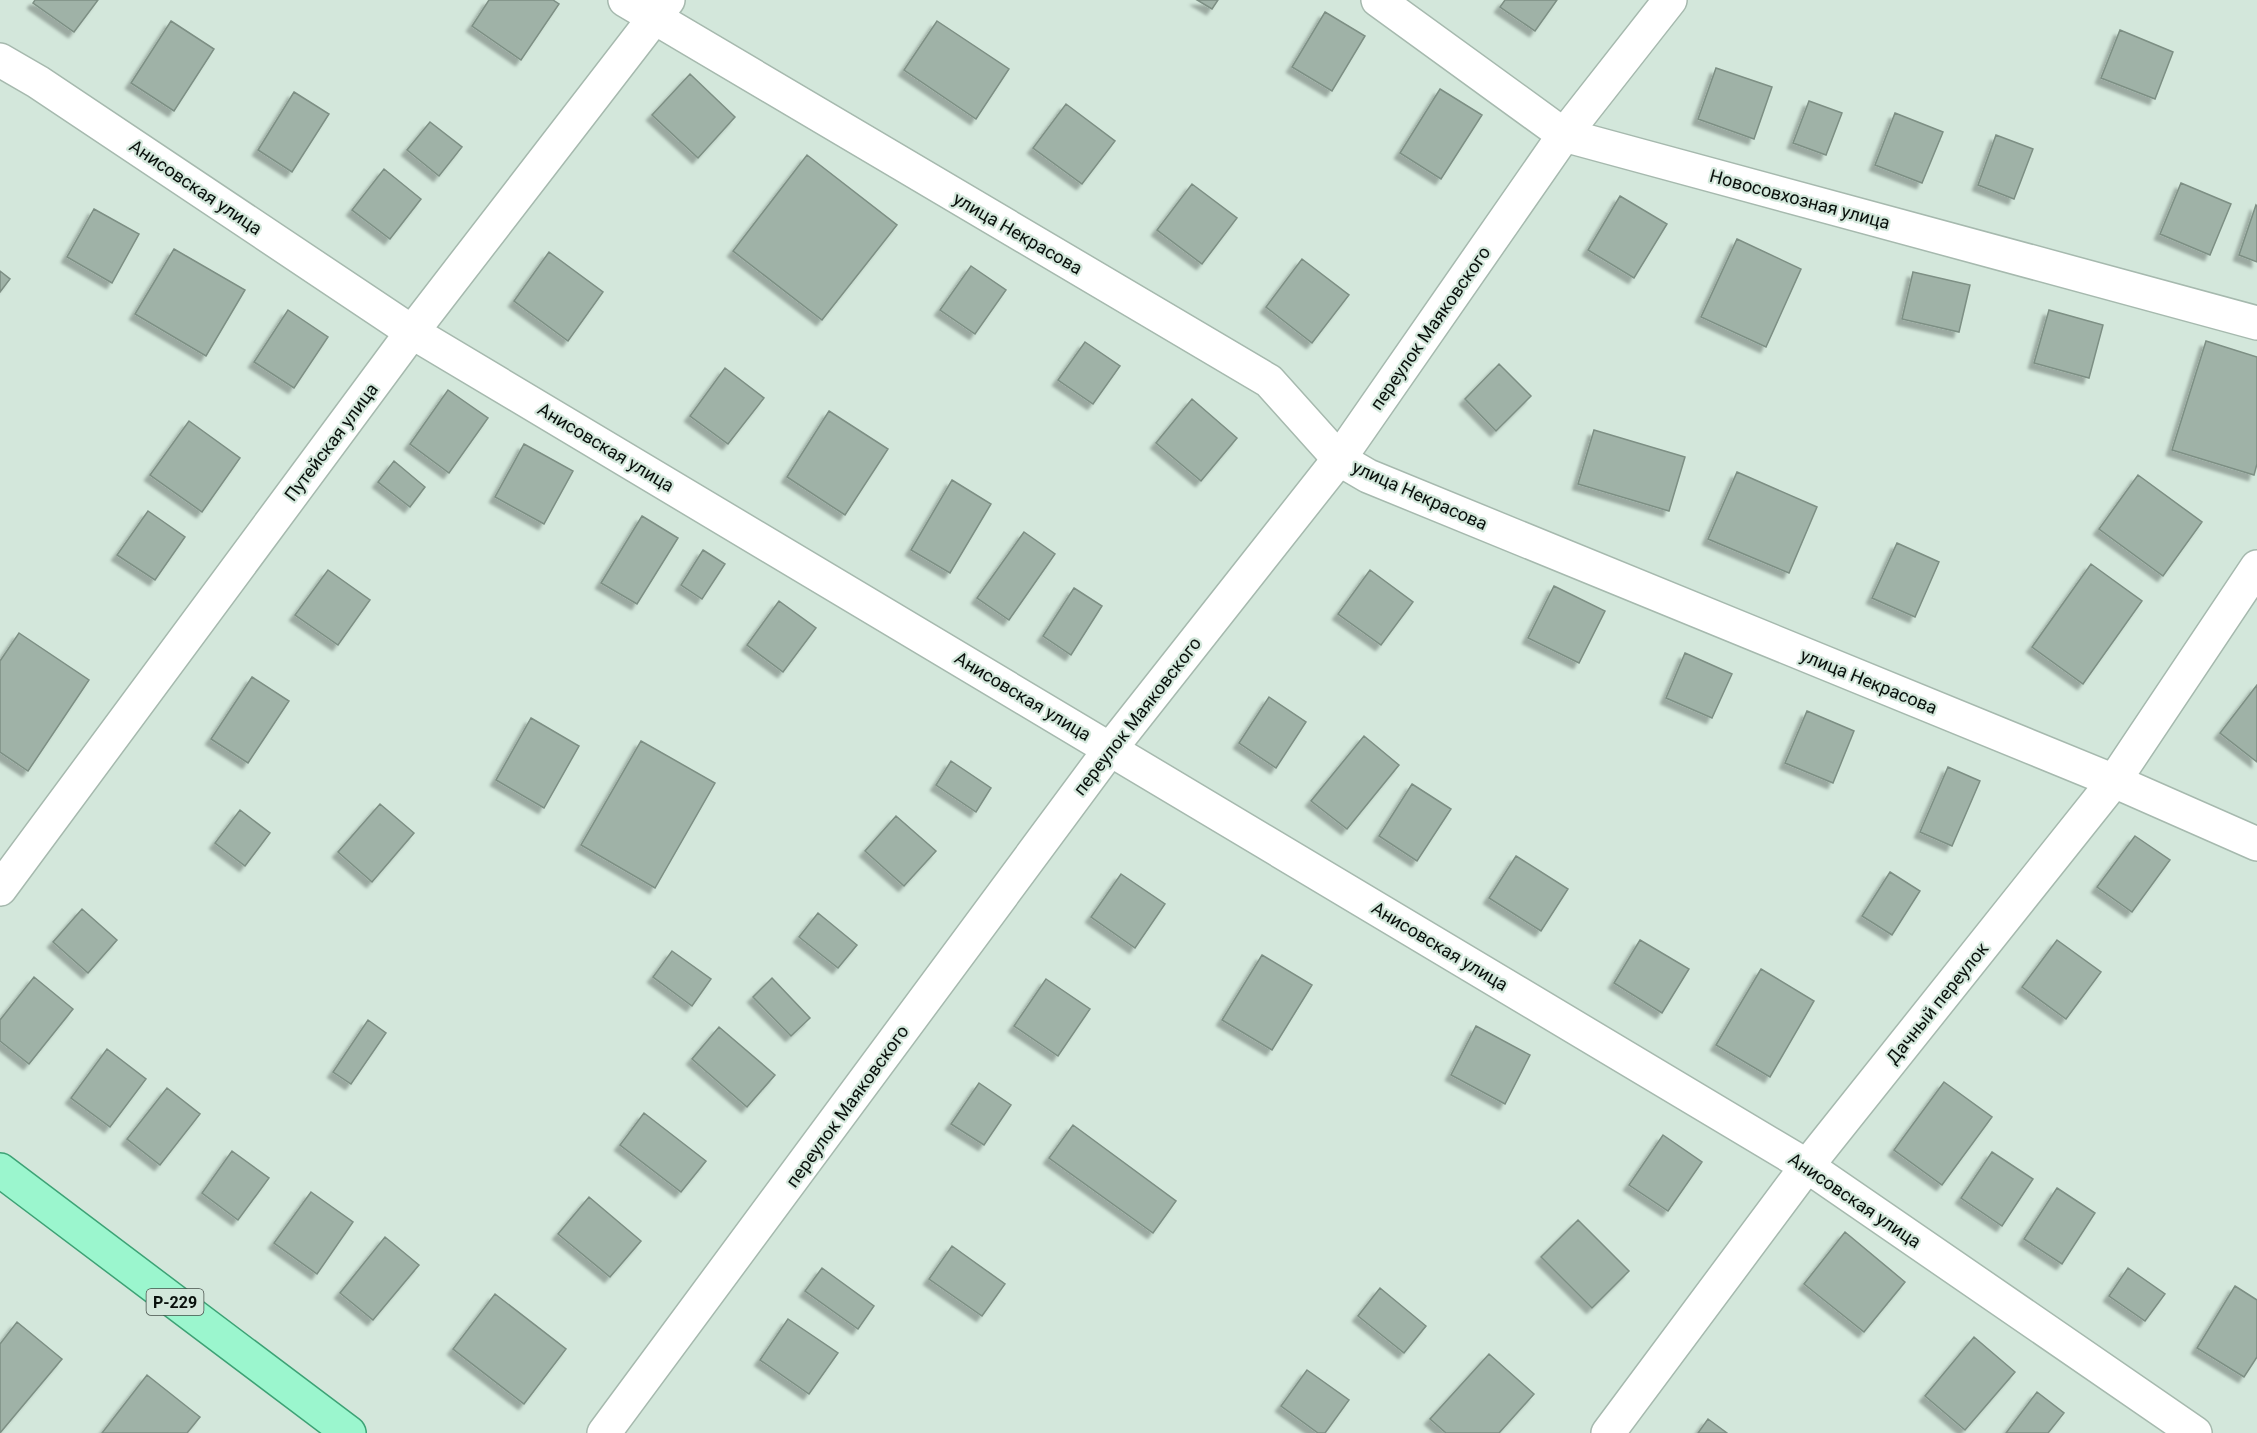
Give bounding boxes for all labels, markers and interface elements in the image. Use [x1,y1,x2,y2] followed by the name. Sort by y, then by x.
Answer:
[126,135,266,239] street label: Анисовская улица
[1708,165,1892,233] street label: Новосовхозная улица
[950,187,1086,279] street label: улица Некрасова
[1366,242,1494,414] street label: переулок Маяковского
[280,379,382,505] street label: Путейская улица
[534,398,678,496] street label: Анисовская улица
[1349,456,1491,534] street label: улица Некрасова
[1069,633,1205,799] street label: переулок Маяковского
[1798,644,1940,718] street label: улица Некрасова
[951,647,1095,745] street label: Анисовская улица
[1368,897,1512,995] street label: Анисовская улица
[1882,938,1993,1068] street label: Дачный переулок
[781,1021,913,1191] street label: переулок Маяковского
[1785,1148,1925,1252] street label: Анисовская улица
[146,1289,204,1315] road number: Р-229

